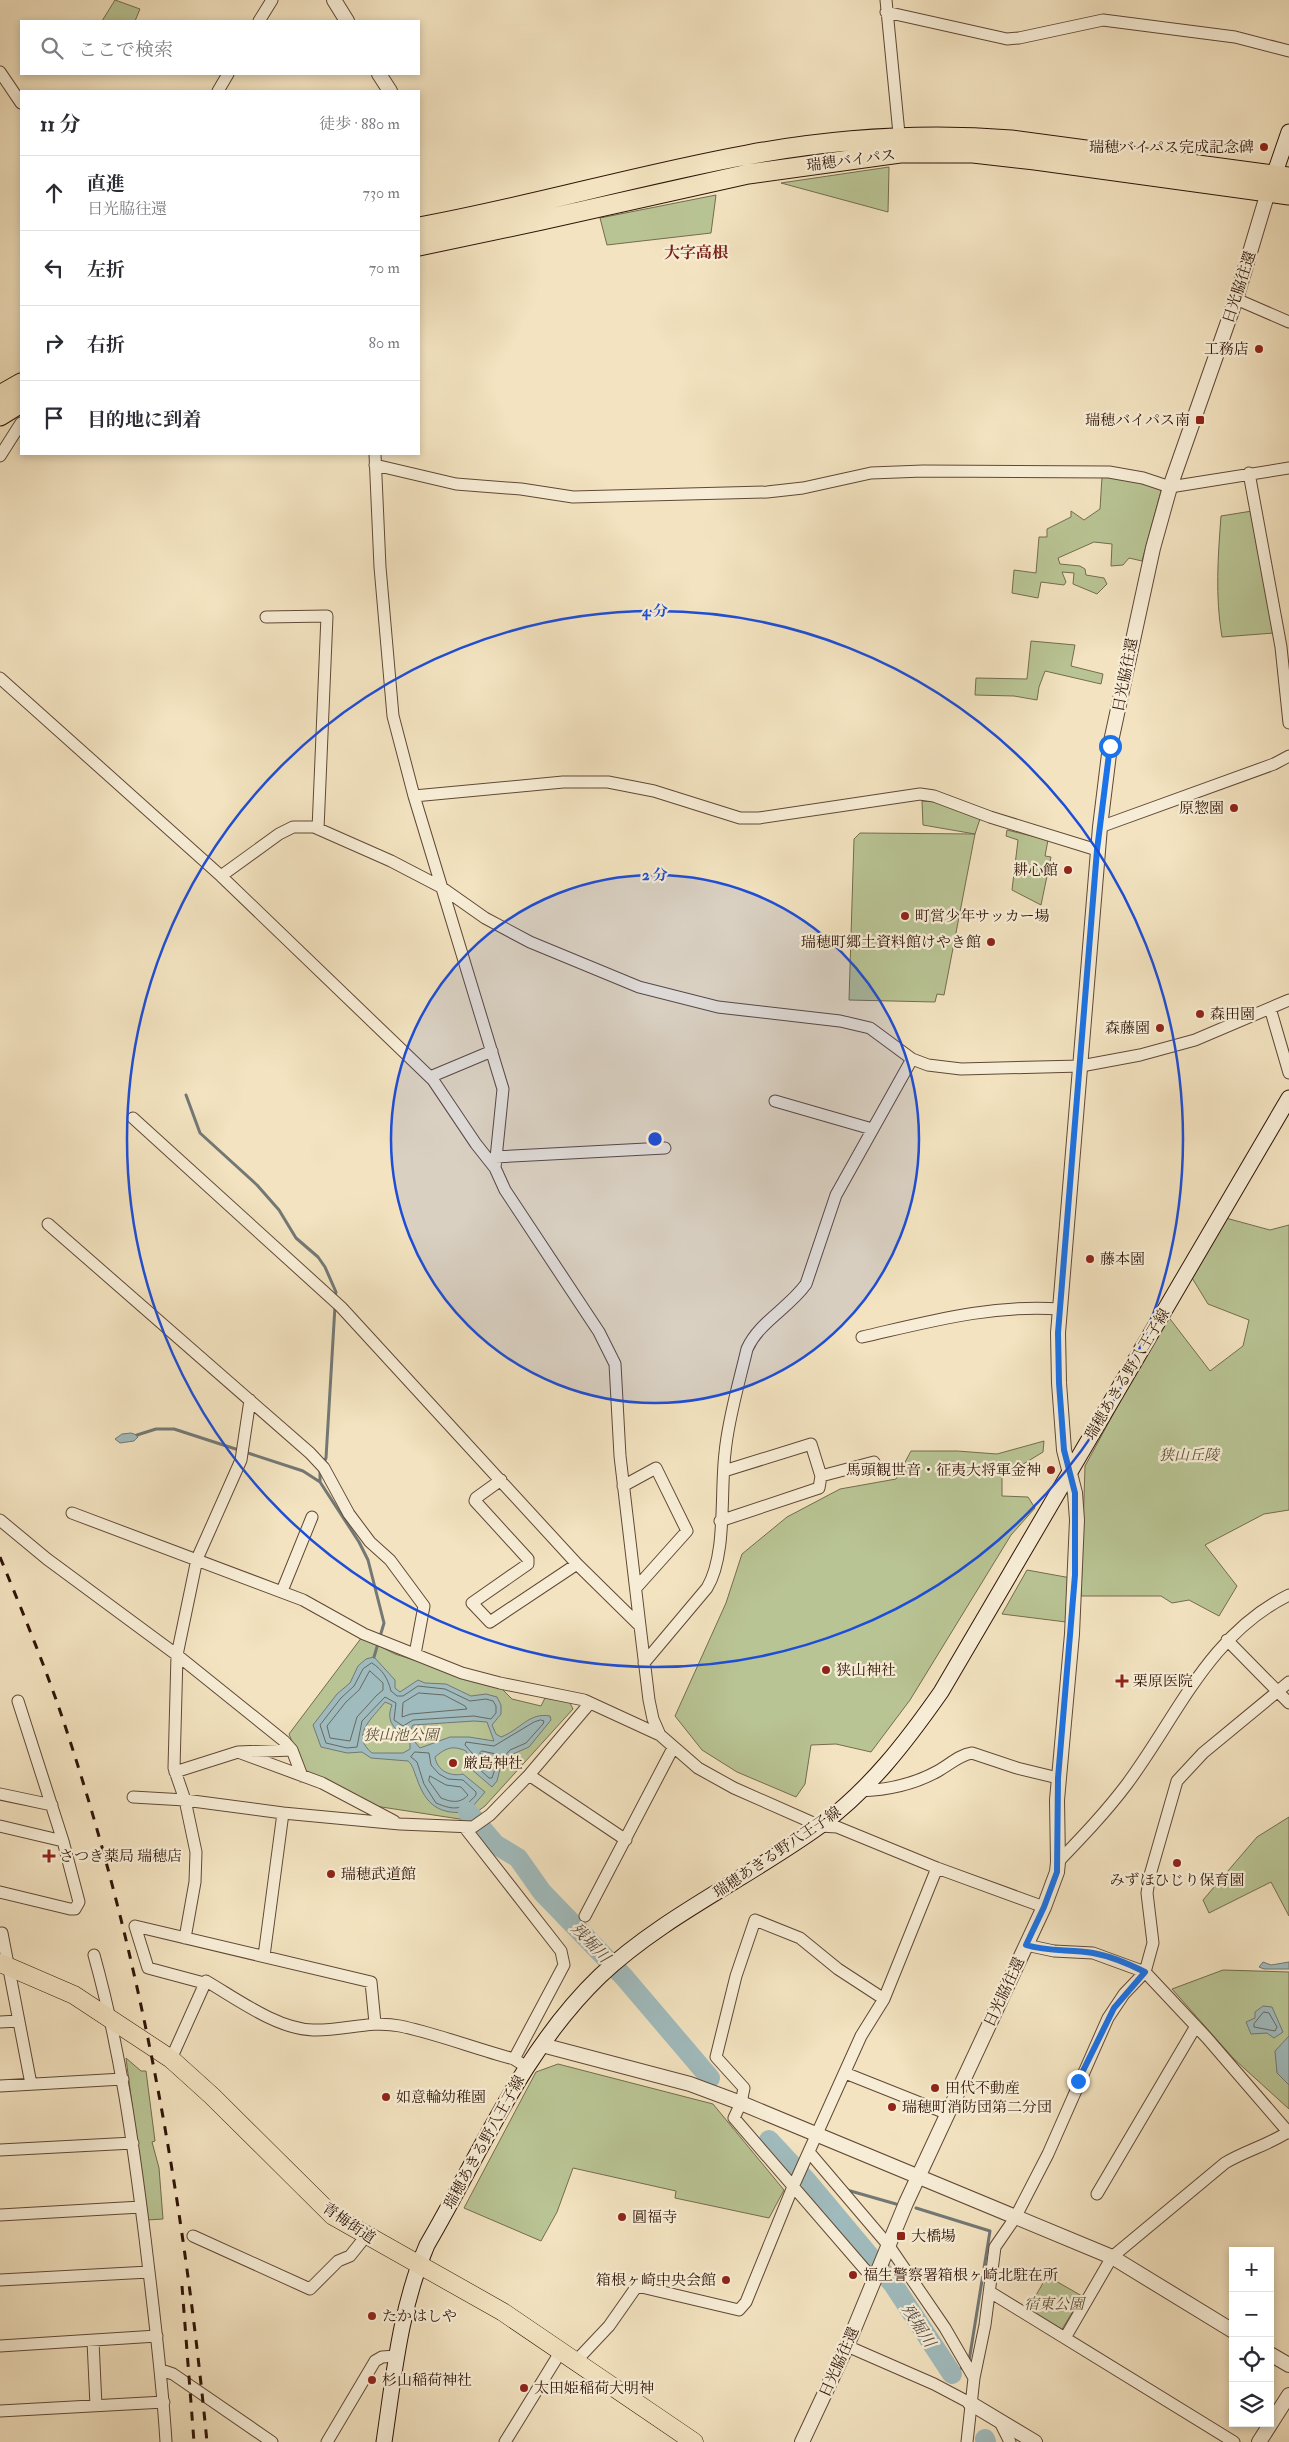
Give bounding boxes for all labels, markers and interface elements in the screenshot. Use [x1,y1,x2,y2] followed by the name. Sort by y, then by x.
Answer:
[20,20,420,75] search box
[38,34,66,62] icon: search
[78,38,173,62] text: ここで検索
[40,111,80,138] text: 11 分
[319,114,400,134] text: 徒歩 · 880 m
[1089,138,1254,157] place label: 瑞穂バイパス完成記念碑
[1258,141,1270,153] marker: 瑞穂バイパス完成記念碑
[805,146,897,175] street label: 瑞穂バイパス
[87,172,125,196] text: 直進
[40,179,68,207] icon: ahead
[363,183,400,203] text: 730 m
[87,199,167,219] text: 日光脇往還
[664,243,729,263] district label: 大字高根
[1219,249,1260,326] street label: 日光脇往還
[40,254,68,282] icon: left
[87,258,125,282] text: 左折
[369,258,400,278] text: 70 m
[40,329,68,357] icon: right
[87,333,125,357] text: 右折
[369,333,400,353] text: 80 m
[1204,340,1249,359] place label: 工務店
[1253,343,1265,355] marker: 工務店
[40,404,68,432] icon: arrive
[87,408,201,432] text: 目的地に到着
[1085,411,1190,430] place label: 瑞穂バイパス南
[1194,414,1206,426] marker: 瑞穂バイパス南
[641,602,668,621] text: 4 分
[1109,636,1142,714] street label: 日光脇往還
[1099,735,1122,758] route start
[1179,799,1224,818] place label: 原惣園
[1228,802,1240,814] marker: 原惣園
[1013,861,1058,880] place label: 耕心館
[1062,864,1074,876] marker: 耕心館
[642,866,668,885] text: 2 分
[915,907,1050,926] place label: 町営少年サッカー場
[899,910,911,922] marker: 町営少年サッカー場
[801,933,981,952] place label: 瑞穂町郷土資料館けやき館
[985,936,997,948] marker: 瑞穂町郷土資料館けやき館
[1210,1005,1255,1024] place label: 森田園
[1194,1008,1206,1020] marker: 森田園
[1105,1019,1150,1038] place label: 森藤園
[1154,1022,1166,1034] marker: 森藤園
[646,1130,664,1148] centre of rings
[1100,1250,1145,1269] place label: 藤本園
[1084,1253,1096,1265] marker: 藤本園
[1081,1305,1174,1443] street label: 瑞穂あきる野八王子線
[1159,1446,1221,1465] park label: 狭山丘陵
[846,1461,1041,1480] place label: 馬頭観世音・征夷大将軍金神
[1045,1464,1057,1476] marker: 馬頭観世音・征夷大将軍金神
[836,1661,896,1680] place label: 狭山神社
[820,1664,832,1676] marker: 狭山神社
[1133,1672,1193,1691] place label: 栗原医院
[1115,1674,1129,1688] marker: 栗原医院
[363,1726,441,1745] park label: 狭山池公園
[463,1754,523,1773] place label: 厳島神社
[447,1757,459,1769] marker: 厳島神社
[710,1803,845,1902] street label: 瑞穂あきる野八王子線
[59,1847,182,1866] place label: さつき薬局 瑞穂店
[43,1850,55,1862] marker: さつき薬局 瑞穂店
[1171,1857,1183,1869] marker: みずほひじり保育園
[341,1865,416,1884] place label: 瑞穂武道館
[325,1868,337,1880] marker: 瑞穂武道館
[1109,1871,1245,1890] place label: みずほひじり保育園
[566,1918,616,1968] water label: 残堀川
[980,1954,1029,2030] street label: 日光脇往還
[1067,2070,1090,2093] route end
[440,2072,529,2212] street label: 瑞穂あきる野八王子線
[945,2079,1020,2098] place label: 田代不動産
[929,2082,941,2094] marker: 田代不動産
[396,2088,486,2107] place label: 如意輪幼稚園
[380,2091,392,2103] marker: 如意輪幼稚園
[902,2098,1052,2117] place label: 瑞穂町消防団第二分団
[886,2101,898,2113] marker: 瑞穂町消防団第二分団
[319,2199,379,2248] street label: 青梅街道
[632,2208,677,2227] place label: 圓福寺
[616,2211,628,2223] marker: 圓福寺
[911,2227,956,2246] place label: 大橋場
[895,2230,907,2242] marker: 大橋場
[1229,2247,1274,2427] map controls
[1229,2247,1274,2292] button: +
[863,2266,1058,2285] place label: 福生警察署箱根ヶ崎北駐在所
[847,2269,859,2281] marker: 福生警察署箱根ヶ崎北駐在所
[596,2271,716,2290] place label: 箱根ヶ崎中央会館
[720,2274,732,2286] marker: 箱根ヶ崎中央会館
[1229,2292,1274,2337] button: −
[1024,2295,1087,2314] park label: 宿東公園
[897,2300,941,2353] water label: 残堀川
[382,2307,457,2326] place label: たかはしや
[366,2310,378,2322] marker: たかはしや
[816,2324,863,2400] street label: 日光脇往還
[1229,2337,1274,2382] button: locate
[382,2371,472,2390] place label: 杉山稲荷神社
[366,2374,378,2386] marker: 杉山稲荷神社
[534,2379,654,2398] place label: 太田姫稲荷大明神
[518,2382,530,2394] marker: 太田姫稲荷大明神
[1229,2382,1274,2427] button: layers

